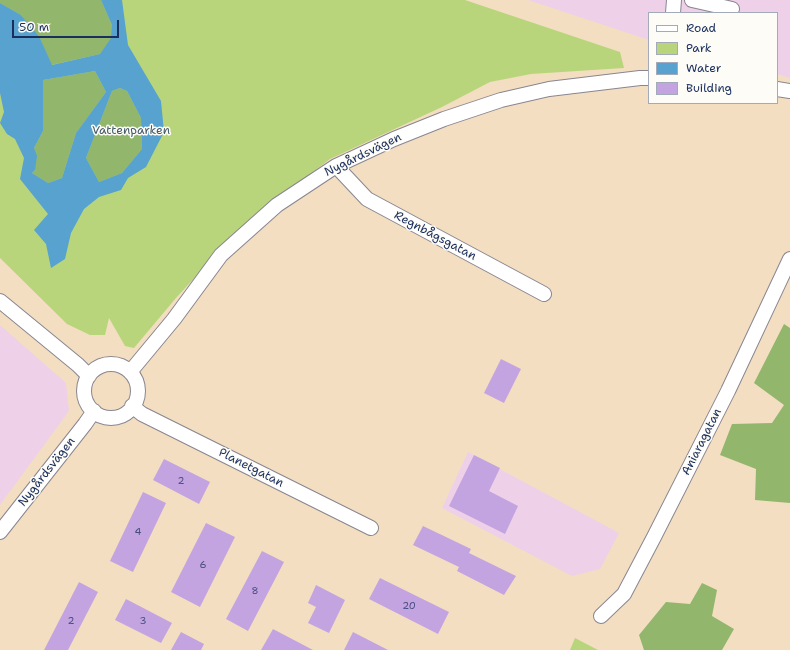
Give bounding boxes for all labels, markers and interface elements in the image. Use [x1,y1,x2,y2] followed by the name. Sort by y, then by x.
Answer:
[14,12,121,38] scale bar
[648,12,778,104] legend
[19,19,49,35] text: 50 m
[686,20,716,36] text: Road
[686,40,712,56] text: Park
[686,60,721,76] text: Water
[686,80,732,96] text: Building
[92,124,170,138] park label: Vattenparken
[322,130,404,180] street label: Nygårdsvägen
[391,208,479,264] street label: Regnbågsgatan
[679,406,725,478] street label: Aniaragatan
[16,435,78,509] street label: Nygårdsvägen
[216,445,286,491] street label: Planetgatan
[178,475,184,487] house number: 2
[135,526,141,538] house number: 4
[200,559,206,571] house number: 6
[252,585,258,597] house number: 8
[402,600,416,612] house number: 20
[68,615,74,627] house number: 2
[140,615,146,627] house number: 3

